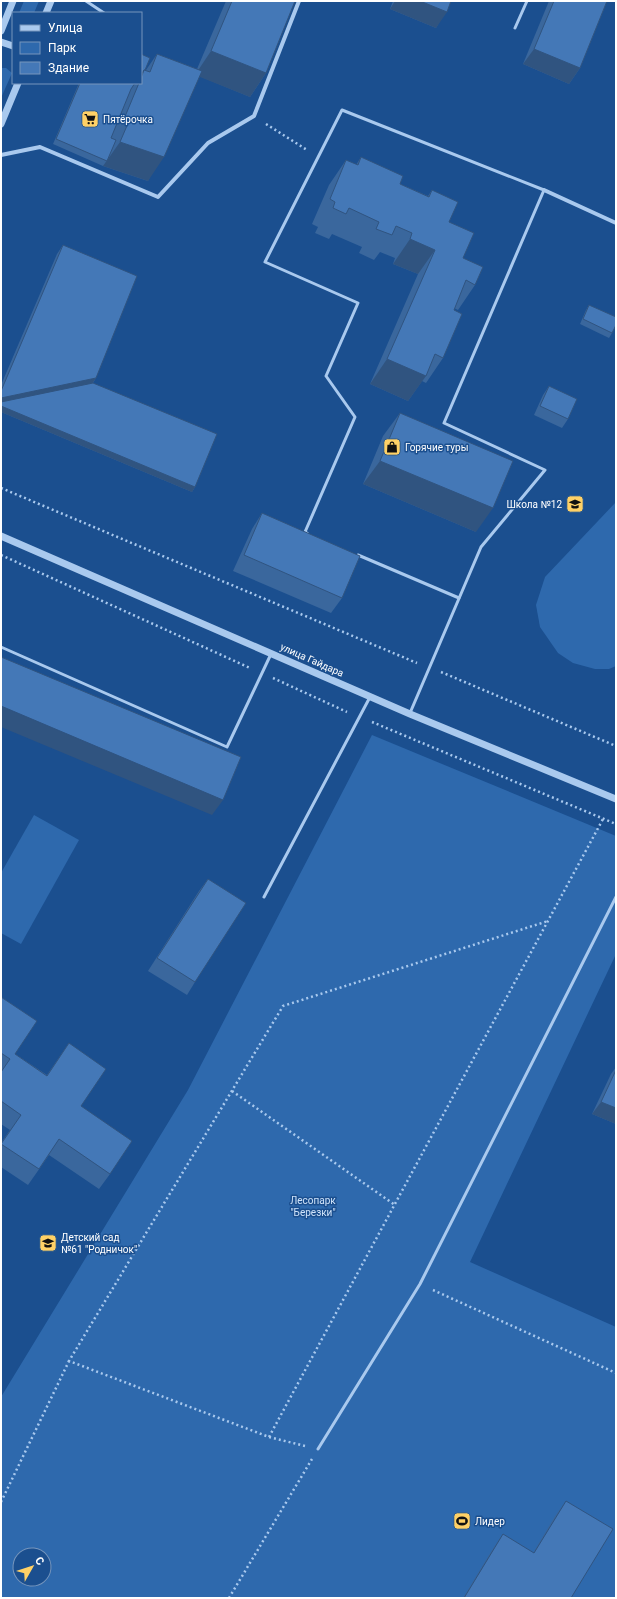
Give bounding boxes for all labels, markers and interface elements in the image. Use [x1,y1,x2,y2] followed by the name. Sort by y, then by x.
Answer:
[12,12,142,84] legend
[48,21,83,35] text: Улица
[48,41,77,55] text: Парк
[48,61,89,75] text: Здание
[80,109,100,129] supermarket icon: Пятёрочка
[103,114,153,125] place label: Пятёрочка
[382,437,402,457] shop icon: Горячие туры
[405,442,468,453] place label: Горячие туры
[565,494,585,514] school or university icon: Школа №12
[506,499,562,510] place label: Школа №12
[279,641,345,679] street label: улица Гайдара
[290,1195,336,1218] park label: Лесопарк "Березки"
[61,1232,137,1255] place label: Детский сад №61 "Родничок"
[38,1233,58,1253] school or university icon: Детский сад №61 "Родничок"
[452,1511,472,1531] sports icon: Лидер
[475,1516,505,1527] place label: Лидер
[12,1547,52,1587] north arrow
[32,1554,47,1568] text: С

